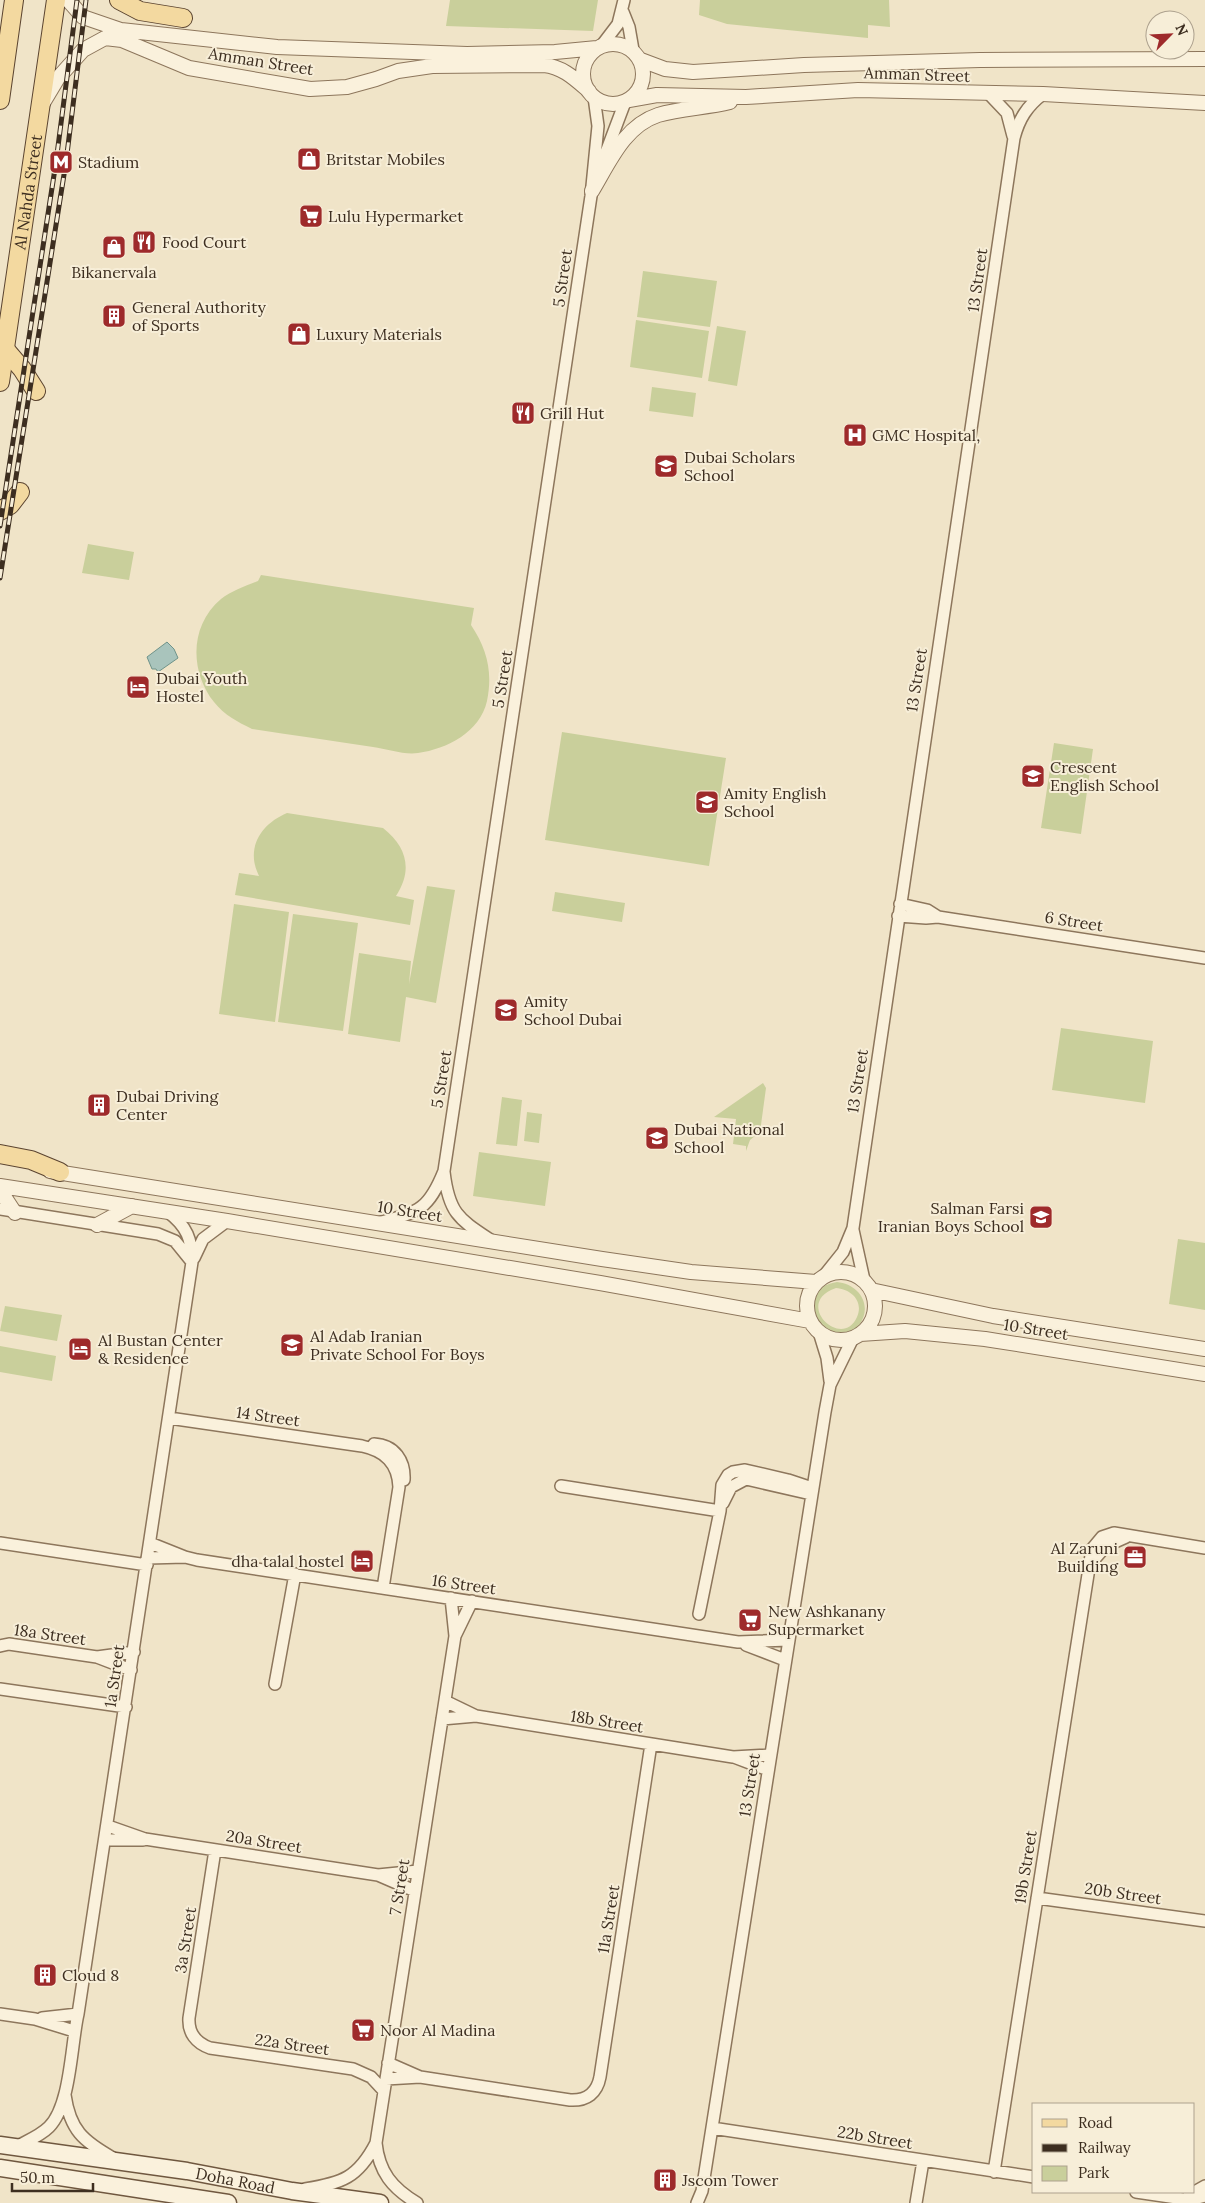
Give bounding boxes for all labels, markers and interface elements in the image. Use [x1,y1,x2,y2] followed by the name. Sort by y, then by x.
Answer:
[1145,10,1195,60] north arrow
[1171,21,1192,38] text: N
[206,43,316,79] street label: Amman Street
[863,62,971,86] street label: Amman Street
[9,132,46,252] street label: Al Nahda Street
[296,146,322,172] shop icon: Britstar Mobiles
[48,149,74,175] metro station icon: Stadium
[326,149,445,169] place label: Britstar Mobiles
[78,152,139,172] place label: Stadium
[298,203,324,229] supermarket icon: Lulu Hypermarket
[328,206,464,226] place label: Lulu Hypermarket
[131,229,157,255] restaurant icon: Food Court
[162,232,247,252] place label: Food Court
[101,234,127,260] shop icon: Bikanervala
[963,246,991,313] street label: 13 Street
[548,247,576,308] street label: 5 Street
[71,262,157,282] place label: Bikanervala
[132,297,266,335] place label: General Authority of Sports
[101,303,127,329] building icon: General Authority of Sports
[286,321,312,347] shop icon: Luxury Materials
[316,324,442,344] place label: Luxury Materials
[510,400,536,426] restaurant icon: Grill Hut
[540,403,605,423] place label: Grill Hut
[842,422,868,448] hospital icon: GMC Hospital,
[872,425,980,445] place label: GMC Hospital,
[684,447,795,485] place label: Dubai Scholars School
[653,453,679,479] school or university icon: Dubai Scholars School
[901,646,931,713] street label: 13 Street
[488,648,517,709] street label: 5 Street
[156,668,248,706] place label: Dubai Youth Hostel
[125,674,151,700] hotel icon: Dubai Youth Hostel
[1050,757,1159,795] place label: Crescent English School
[1020,763,1046,789] school or university icon: Crescent English School
[723,783,827,821] place label: Amity English School
[694,789,720,815] school or university icon: Amity English School
[1043,907,1105,936] street label: 6 Street
[523,991,622,1029] place label: Amity School Dubai
[493,997,519,1023] school or university icon: Amity School Dubai
[842,1047,872,1114] street label: 13 Street
[427,1048,456,1109] street label: 5 Street
[116,1086,219,1124] place label: Dubai Driving Center
[86,1092,112,1118] building icon: Dubai Driving Center
[674,1119,784,1157] place label: Dubai National School
[644,1125,670,1151] school or university icon: Dubai National School
[376,1196,445,1226] street label: 10 Street
[878,1198,1024,1236] place label: Salman Farsi Iranian Boys School
[1028,1204,1054,1230] school or university icon: Salman Farsi Iranian Boys School
[1002,1314,1071,1344] street label: 10 Street
[309,1326,485,1364] place label: Al Adab Iranian Private School For Boys
[97,1330,223,1368] place label: Al Bustan Center & Residence
[279,1332,305,1358] school or university icon: Al Adab Iranian Private School For Boys
[67,1336,93,1362] hotel icon: Al Bustan Center & Residence
[235,1402,302,1430] street label: 14 Street
[1050,1538,1119,1576] place label: Al Zaruni Building
[1122,1544,1148,1570] office icon: Al Zaruni Building
[349,1548,375,1574] hotel icon: dha talal hostel
[231,1551,344,1571] place label: dha talal hostel
[431,1570,498,1599] street label: 16 Street
[768,1601,886,1639] place label: New Ashkanany Supermarket
[737,1607,763,1633] supermarket icon: New Ashkanany Supermarket
[13,1619,88,1649] street label: 18a Street
[100,1642,128,1709] street label: 1a Street
[569,1705,646,1737] street label: 18b Street
[734,1751,764,1818] street label: 13 Street
[225,1825,304,1857] street label: 20a Street
[1009,1828,1041,1905] street label: 19b Street
[385,1857,413,1917] street label: 7 Street
[1083,1878,1164,1908] street label: 20b Street
[593,1882,623,1955] street label: 11a Street
[170,1905,200,1975] street label: 3a Street
[32,1962,58,1988] building icon: Cloud 8
[62,1965,119,1985] place label: Cloud 8
[350,2017,376,2043] supermarket icon: Noor Al Madina
[380,2020,495,2040] place label: Noor Al Madina
[253,2029,331,2059] street label: 22a Street
[1032,2103,1195,2193] legend
[1078,2113,1113,2132] text: Road
[836,2121,915,2153] street label: 22b Street
[1078,2138,1131,2157] text: Railway
[12,2160,94,2192] scale bar
[194,2163,277,2198] street label: Doha Road
[1078,2163,1109,2182] text: Park
[652,2167,678,2193] building icon: Jscom Tower
[20,2168,55,2187] text: 50 m
[681,2170,778,2190] place label: Jscom Tower

